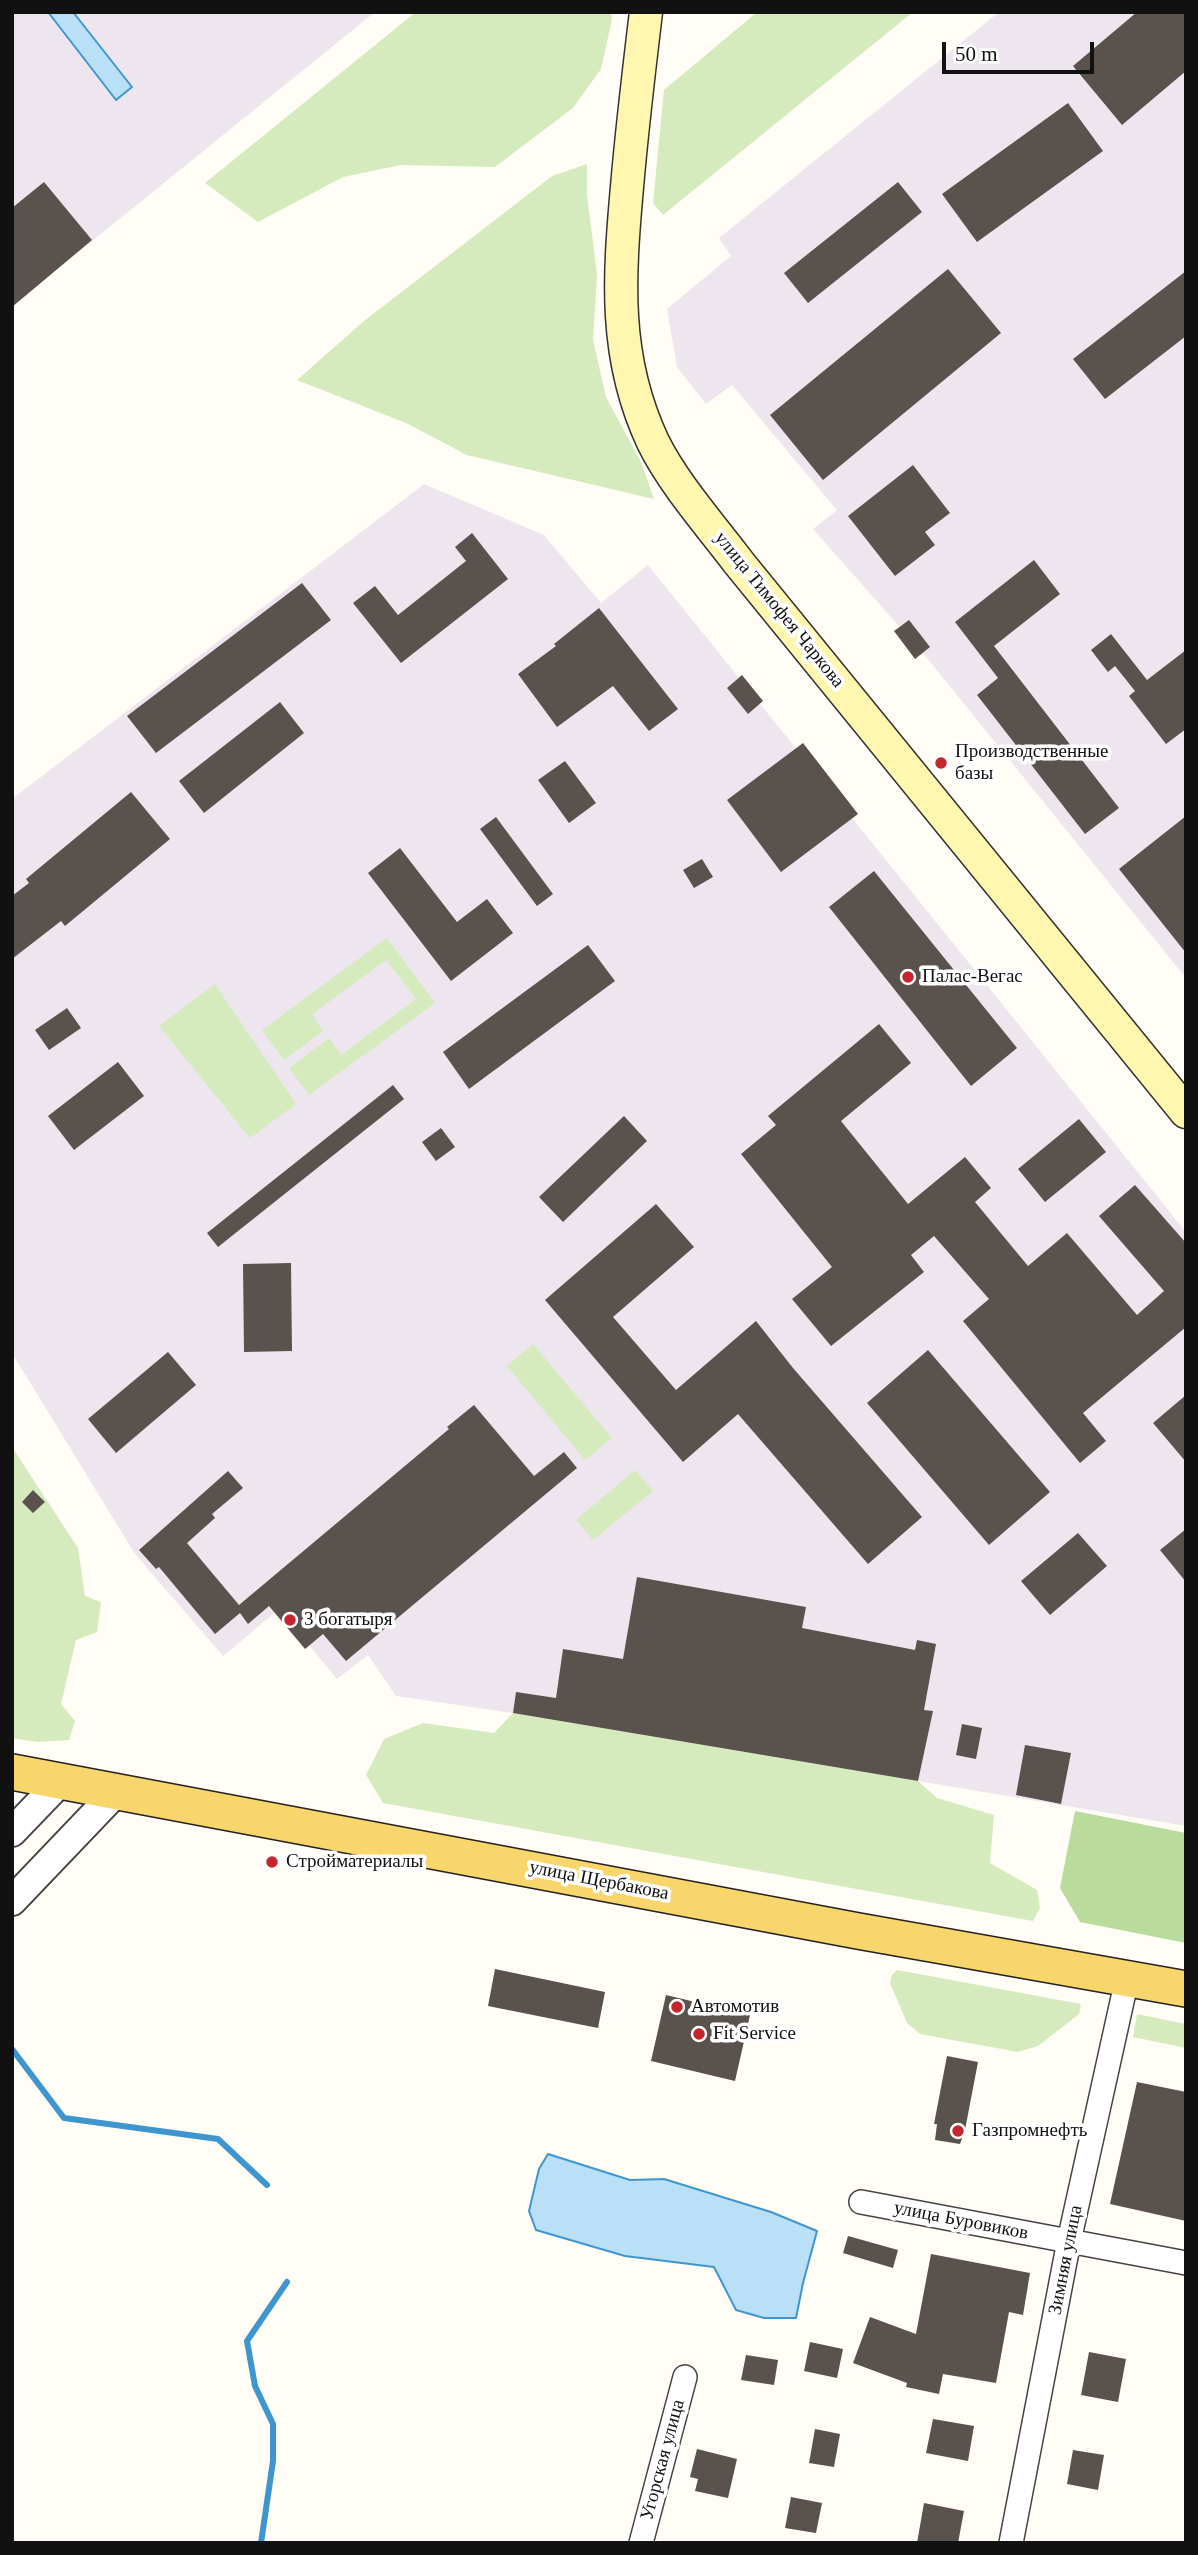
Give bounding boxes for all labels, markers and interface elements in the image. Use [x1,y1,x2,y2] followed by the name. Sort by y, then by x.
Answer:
[946,28,1098,72] scale bar
[955,42,998,66] text: 50 m
[709,527,849,693] street label: улица Тимофея Чаркова
[955,741,1108,785] place label: Производственные базы
[933,755,949,771] marker: Производственные базы
[922,966,1023,988] place label: Палас-Вегас
[900,969,916,985] marker: Палас-Вегас
[304,1609,392,1631] place label: 3 богатыря
[282,1612,298,1628] marker: 3 богатыря
[286,1851,423,1873] place label: Стройматериалы
[264,1854,280,1870] marker: Стройматериалы
[527,1856,671,1906] street label: улица Щербакова
[691,1996,779,2018] place label: Автомотив
[669,1999,685,2015] marker: Автомотив
[713,2023,796,2045] place label: Fit Service
[691,2026,707,2042] marker: Fit Service
[972,2120,1087,2142] place label: Газпромнефть
[950,2123,966,2139] marker: Газпромнефть
[892,2197,1030,2245] street label: улица Буровиков
[1044,2203,1088,2317] street label: Зимняя улица
[636,2397,690,2523] street label: Угорская улица

